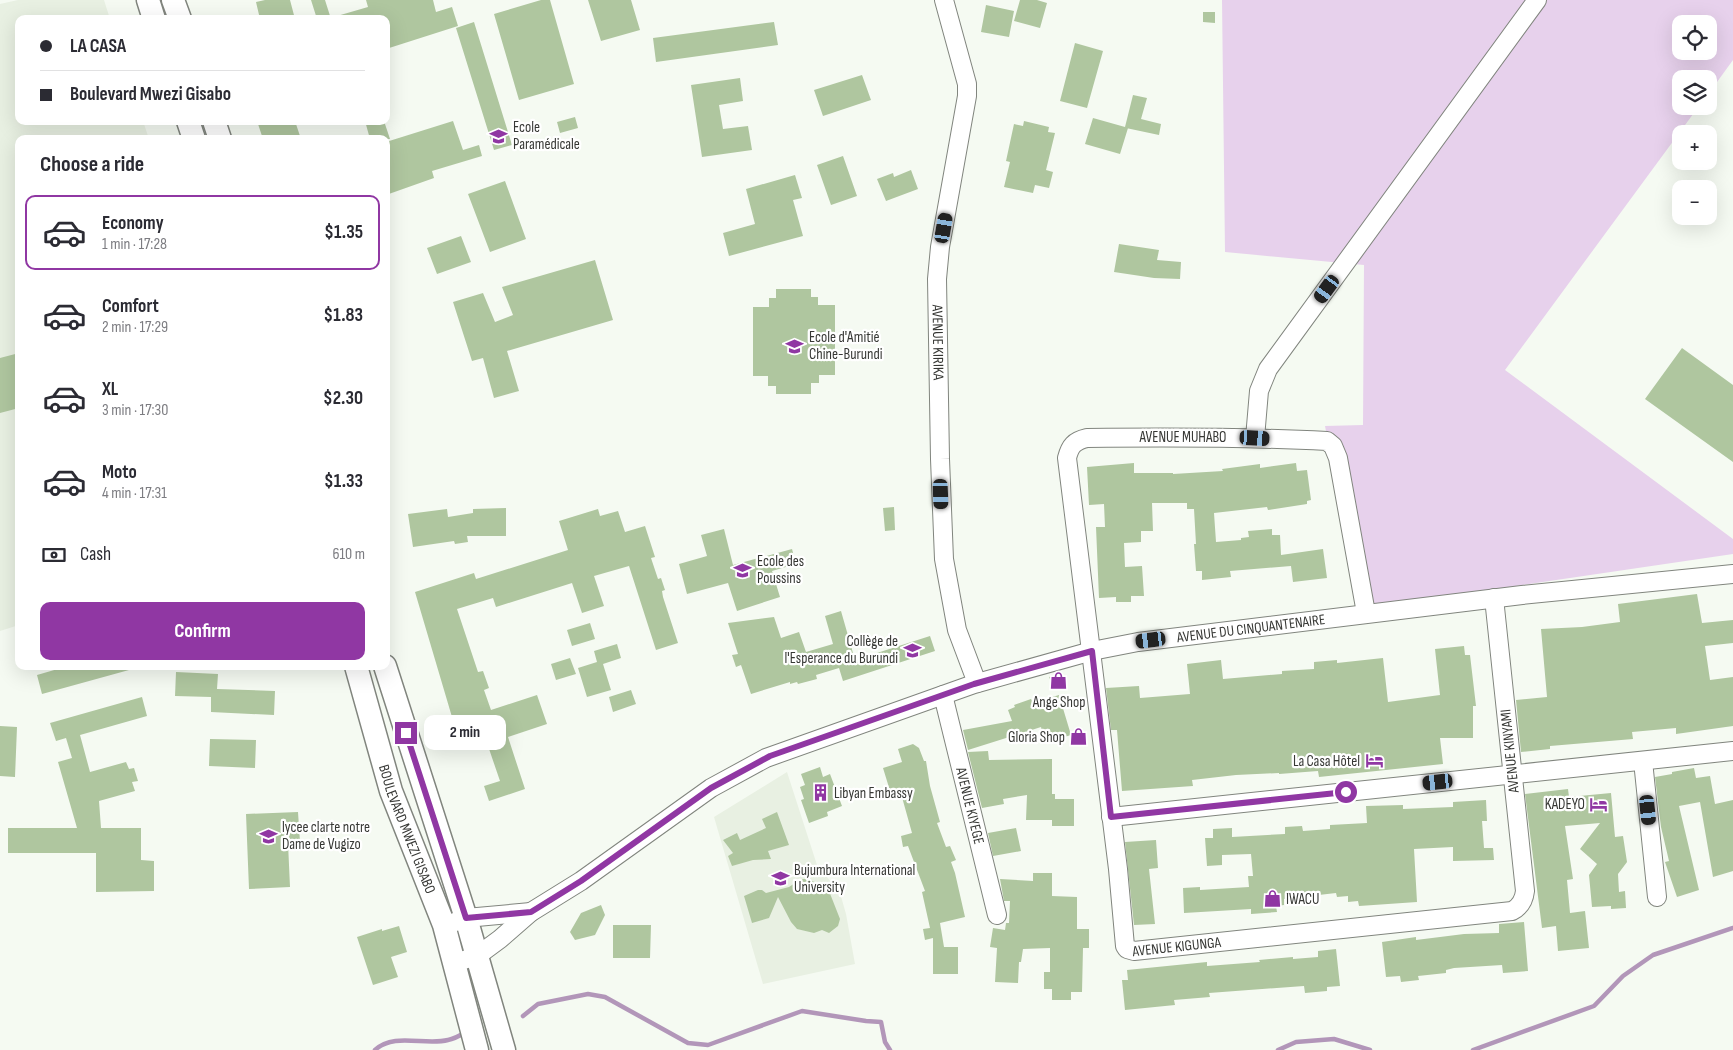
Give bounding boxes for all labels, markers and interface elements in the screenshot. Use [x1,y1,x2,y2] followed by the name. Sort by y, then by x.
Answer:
[1672,15,1717,225] map controls
[1672,15,1717,60] button: locate
[70,35,126,58] text: LA CASA
[1672,70,1717,115] button: layers
[70,83,231,106] text: Boulevard Mwezi Gisabo
[513,118,580,154] place label: Ecole Paramédicale
[1672,125,1717,170] button: +
[489,126,509,146] school or university icon: Ecole Paramédicale
[40,151,144,178] text: Choose a ride
[1672,180,1717,225] button: −
[42,210,87,255] icon: car
[102,212,164,235] text: Economy
[934,212,953,244] car
[324,221,363,244] text: $1.35
[102,235,167,254] text: 1 min · 17:28
[1312,272,1341,306] car
[42,293,87,338] icon: car
[102,295,159,318] text: Comfort
[928,303,948,381] street label: AVENUE KIRIKA
[324,304,363,327] text: $1.83
[102,318,168,337] text: 2 min · 17:29
[809,328,883,364] place label: Ecole d'Amitié Chine-Burundi
[785,336,805,356] school or university icon: Ecole d'Amitié Chine-Burundi
[42,376,87,421] icon: car
[102,378,118,401] text: XL
[323,387,363,410] text: $2.30
[102,401,168,420] text: 3 min · 17:30
[1138,428,1227,447] street label: AVENUE MUHABO
[1239,430,1270,446] car
[42,459,87,504] icon: car
[102,461,137,484] text: Moto
[324,470,363,493] text: $1.33
[932,479,949,509] car
[102,484,167,503] text: 4 min · 17:31
[40,541,68,569] icon: cash
[80,543,111,566] text: Cash
[332,545,365,564] text: 610 m
[757,552,804,588] place label: Ecole des Poussins
[733,560,753,580] school or university icon: Ecole des Poussins
[40,602,365,660] button: Confirm
[1175,610,1326,647] street label: AVENUE DU CINQUANTENAIRE
[1135,631,1166,649] car
[785,632,898,668] place label: Collège de l'Esperance du Burundi
[902,640,922,660] school or university icon: Collège de l'Esperance du Burundi
[1049,671,1069,691] shop icon: Ange Shop
[1032,693,1085,712] place label: Ange Shop
[1496,708,1524,795] street label: AVENUE KINYAMI
[424,716,506,750] callout: 2 min
[395,722,417,744] route end
[450,723,480,742] text: 2 min
[1069,727,1089,747] shop icon: Gloria Shop
[1008,728,1065,747] place label: Gloria Shop
[1364,751,1384,771] hotel icon: La Casa Hôtel
[1293,752,1360,771] place label: La Casa Hôtel
[375,762,440,896] street label: BOULEVARD MWEZI GISABO
[951,764,989,846] street label: AVENUE KIYEGE
[1422,773,1453,791] car
[1335,781,1357,803] route start
[810,783,830,803] building icon: Libyan Embassy
[834,784,913,803] place label: Libyan Embassy
[1589,794,1609,814] hotel icon: KADEYO
[1638,794,1657,826] car
[1545,795,1585,814] place label: KADEYO
[282,818,370,854] place label: lycee clarte notre Dame de Vugizo
[258,826,278,846] school or university icon: lycee clarte notre Dame de Vugizo
[794,861,915,897] place label: Bujumbura International University
[770,869,790,889] school or university icon: Bujumbura International University
[1262,889,1282,909] shop icon: IWACU
[1286,890,1319,909] place label: IWACU
[1130,932,1222,961] street label: AVENUE KIGUNGA

